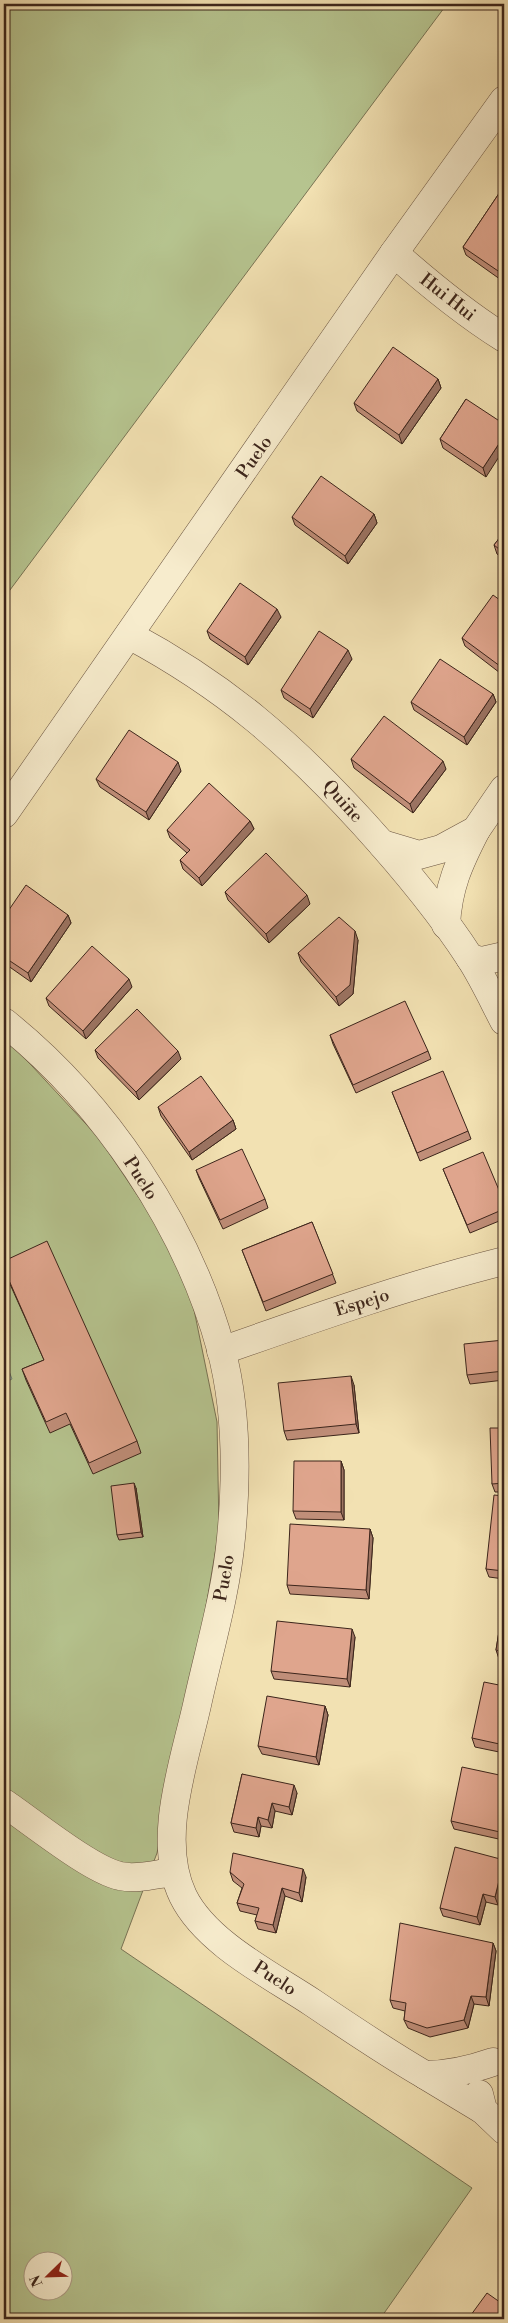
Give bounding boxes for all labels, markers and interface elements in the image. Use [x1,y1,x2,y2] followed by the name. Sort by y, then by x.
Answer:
[415,268,480,326] street label: Hui Hui
[231,431,277,483] street label: Puelo
[317,775,368,828] street label: Quiñe
[118,1152,163,1204] street label: Puelo
[332,1283,392,1322] street label: Espejo
[209,1553,240,1603] street label: Puelo
[249,1956,301,2001] street label: Puelo
[22,2250,72,2300] north arrow
[27,2272,47,2289] text: N

